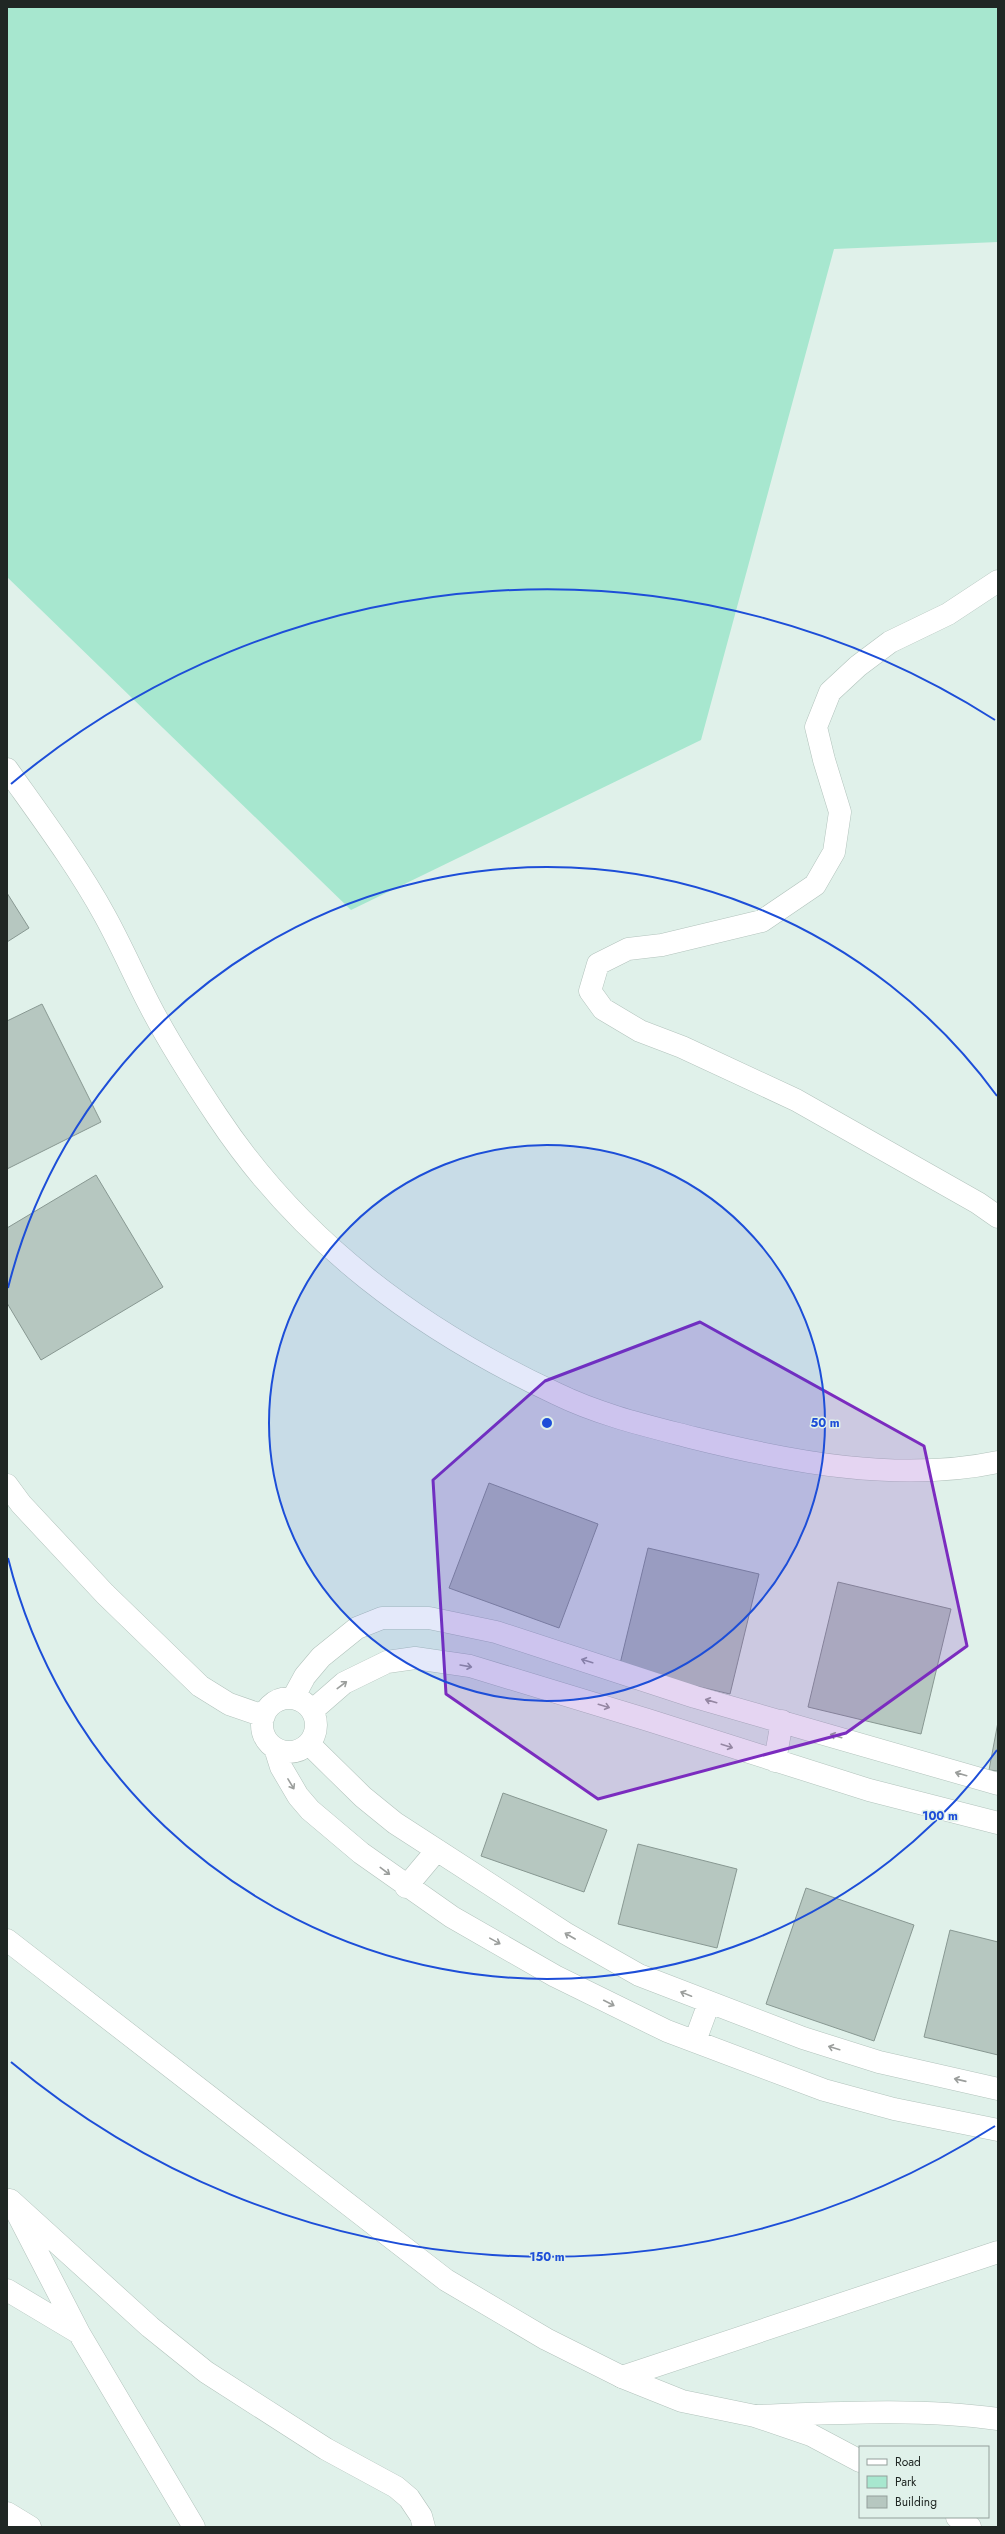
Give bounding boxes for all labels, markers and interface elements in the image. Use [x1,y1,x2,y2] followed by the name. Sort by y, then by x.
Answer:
[810,1414,840,1432] text: 50 m
[540,1416,554,1430] centre of rings
[581,1657,594,1664] one-way arrow
[459,1662,472,1670] one-way arrow
[337,1681,348,1689] one-way arrow
[705,1697,718,1704] one-way arrow
[597,1703,610,1710] one-way arrow
[830,1732,843,1739] one-way arrow
[721,1743,734,1750] one-way arrow
[954,1769,967,1777] one-way arrow
[287,1778,295,1790] one-way arrow
[922,1807,958,1825] text: 100 m
[380,1867,391,1876] one-way arrow
[564,1931,576,1939] one-way arrow
[489,1938,501,1946] one-way arrow
[680,1989,692,1997] one-way arrow
[603,2000,615,2007] one-way arrow
[828,2044,841,2051] one-way arrow
[954,2076,967,2083] one-way arrow
[529,2248,565,2266] text: 150 m
[859,2446,989,2518] legend
[895,2453,921,2471] text: Road
[895,2473,917,2491] text: Park
[895,2493,937,2511] text: Building

